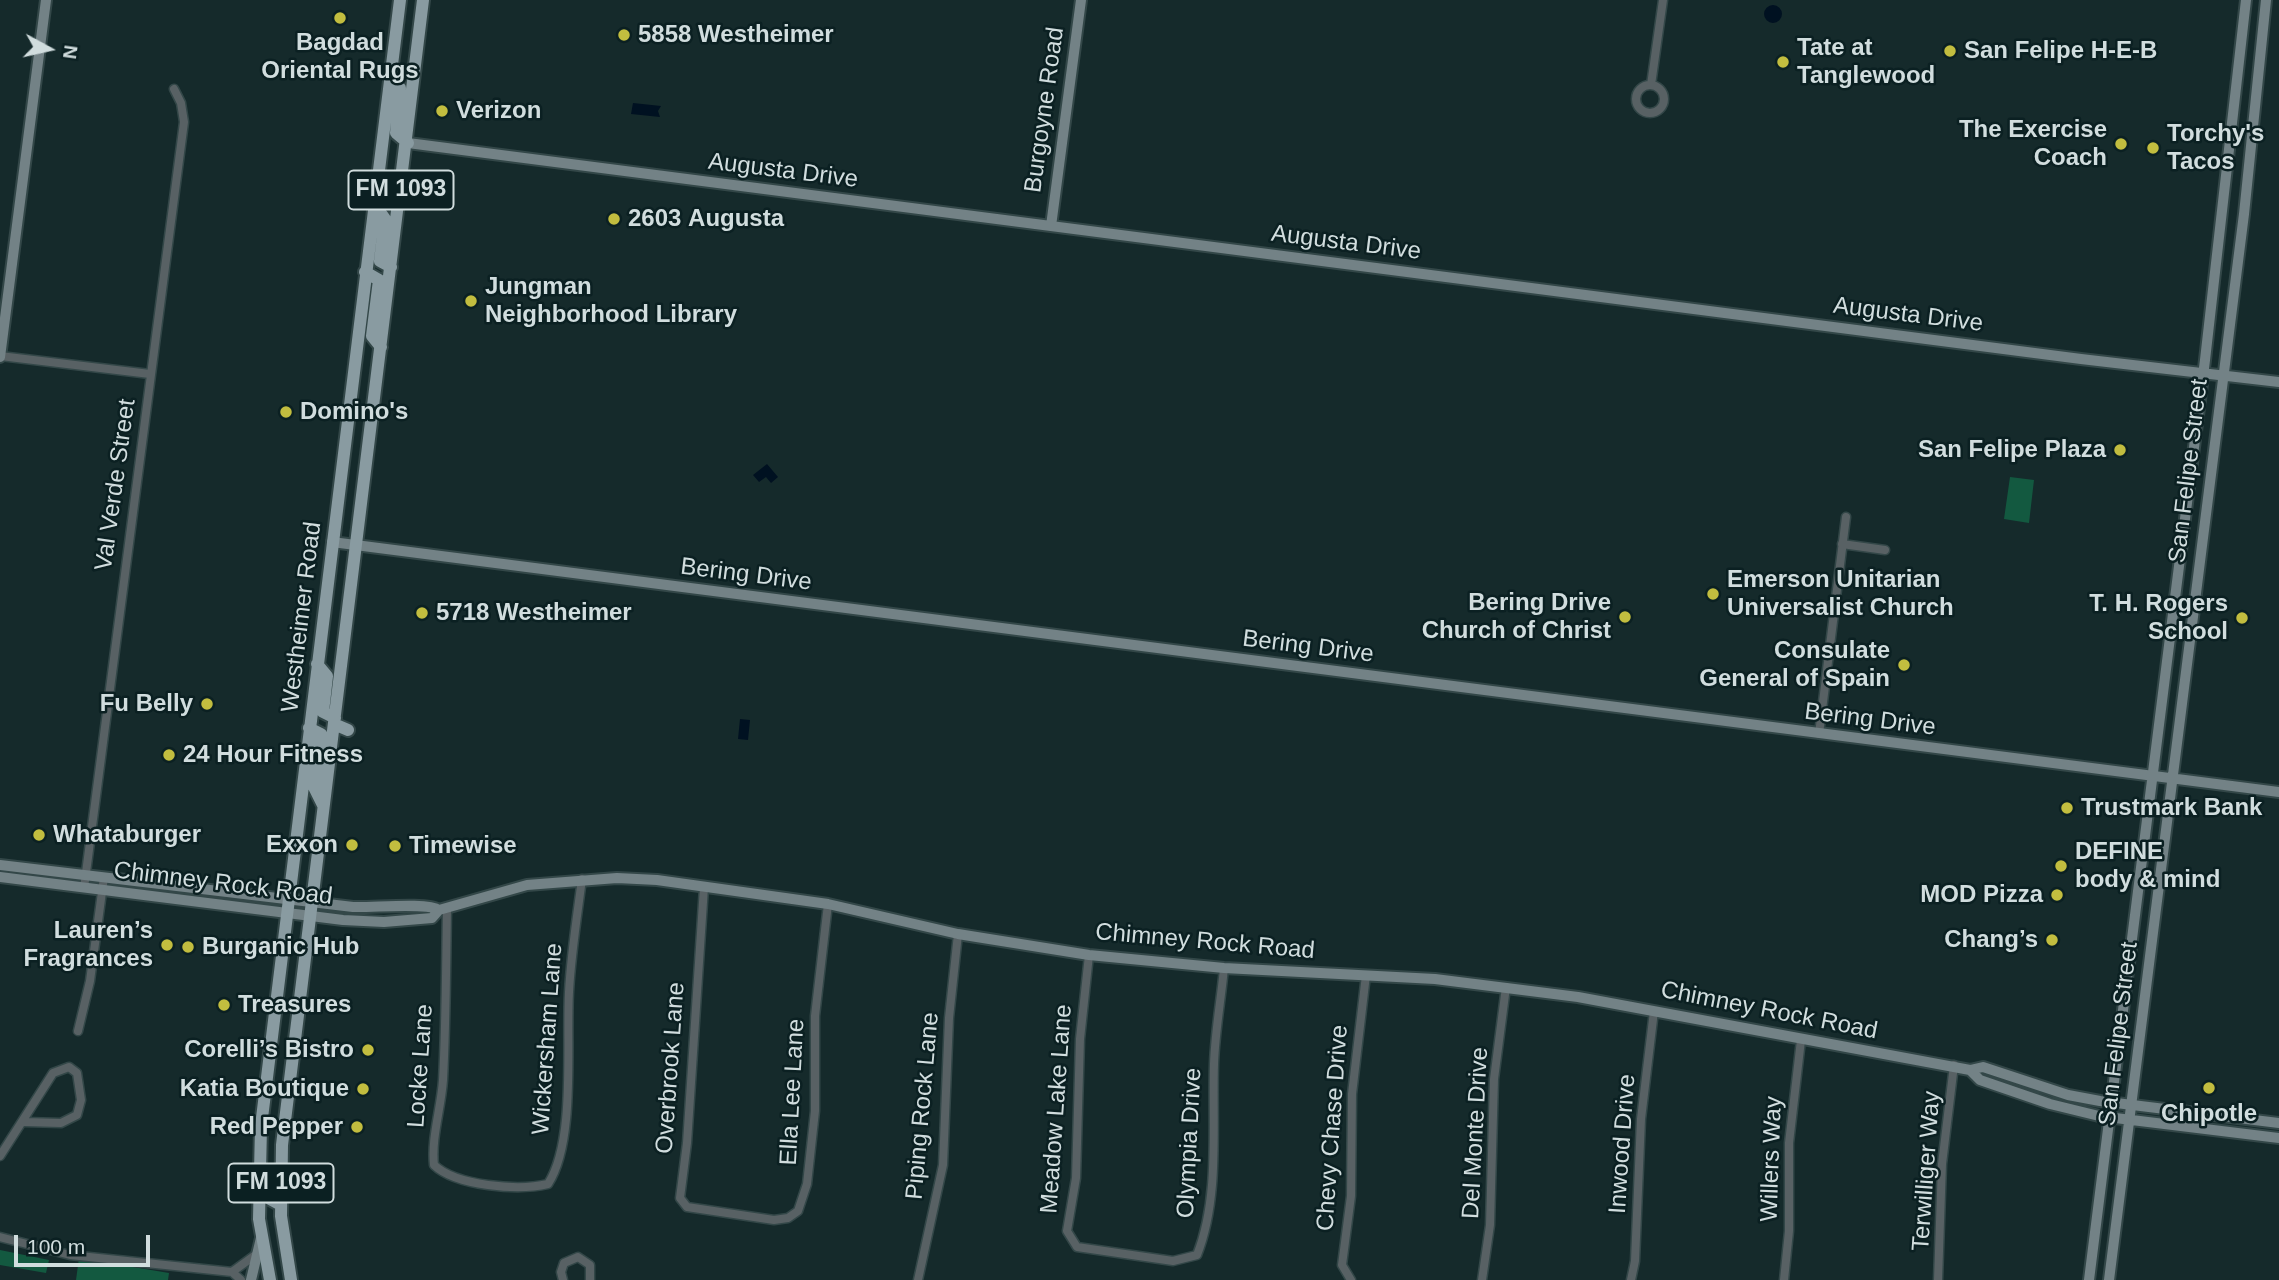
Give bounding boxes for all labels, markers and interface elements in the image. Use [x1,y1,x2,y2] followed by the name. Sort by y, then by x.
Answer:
[332,10,348,26] marker: Bagdad Oriental Rugs
[14,14,84,84] north arrow
[638,21,834,49] place label: 5858 Westheimer
[1019,25,1071,195] street label: Burgoyne Road
[616,27,632,43] marker: 5858 Westheimer
[261,29,419,85] place label: Bagdad Oriental Rugs
[1797,34,1935,90] place label: Tate at Tanglewood
[1964,37,2157,65] place label: San Felipe H-E-B
[1942,43,1958,59] marker: San Felipe H-E-B
[59,44,82,60] text: N
[1775,54,1791,70] marker: Tate at Tanglewood
[456,97,541,125] place label: Verizon
[434,103,450,119] marker: Verizon
[1959,116,2107,172] place label: The Exercise Coach
[2167,120,2264,176] place label: Torchy's Tacos
[2113,136,2129,152] marker: The Exercise Coach
[2145,140,2161,156] marker: Torchy's Tacos
[706,148,860,194] street label: Augusta Drive
[348,170,453,210] road number: FM 1093
[628,205,784,233] place label: 2603 Augusta
[606,211,622,227] marker: 2603 Augusta
[1269,220,1423,266] street label: Augusta Drive
[485,273,737,329] place label: Jungman Neighborhood Library
[1831,292,1985,338] street label: Augusta Drive
[463,293,479,309] marker: Jungman Neighborhood Library
[2163,377,2215,565] street label: San Felipe Street
[90,397,142,573] street label: Val Verde Street
[300,398,408,426] place label: Domino's
[278,404,294,420] marker: Domino's
[1918,436,2106,464] place label: San Felipe Plaza
[2112,442,2128,458] marker: San Felipe Plaza
[276,520,328,714] street label: Westheimer Road
[679,553,813,597] street label: Bering Drive
[1727,566,1954,622] place label: Emerson Unitarian Universalist Church
[1705,586,1721,602] marker: Emerson Unitarian Universalist Church
[1422,589,1611,645] place label: Bering Drive Church of Christ
[2089,590,2228,646] place label: T. H. Rogers School
[436,599,632,627] place label: 5718 Westheimer
[414,605,430,621] marker: 5718 Westheimer
[1617,609,1633,625] marker: Bering Drive Church of Christ
[2234,610,2250,626] marker: T. H. Rogers School
[1241,625,1375,669] street label: Bering Drive
[1699,637,1890,693] place label: Consulate General of Spain
[1896,657,1912,673] marker: Consulate General of Spain
[100,690,193,718] place label: Fu Belly
[199,696,215,712] marker: Fu Belly
[1803,698,1937,742] street label: Bering Drive
[183,741,363,769] place label: 24 Hour Fitness
[161,747,177,763] marker: 24 Hour Fitness
[2081,794,2262,822] place label: Trustmark Bank
[2059,800,2075,816] marker: Trustmark Bank
[53,821,201,849] place label: Whataburger
[31,827,47,843] marker: Whataburger
[266,831,338,859] place label: Exxon
[409,832,517,860] place label: Timewise
[344,837,360,853] marker: Exxon
[387,838,403,854] marker: Timewise
[2075,838,2220,894] place label: DEFINE body & mind
[112,856,334,912] street label: Chimney Rock Road
[2053,858,2069,874] marker: DEFINE body & mind
[1920,881,2043,909] place label: MOD Pizza
[2049,887,2065,903] marker: MOD Pizza
[24,917,153,973] place label: Lauren’s Fragrances
[1094,918,1316,966] street label: Chimney Rock Road
[1944,926,2038,954] place label: Chang’s
[2044,932,2060,948] marker: Chang’s
[202,933,359,961] place label: Burganic Hub
[159,937,175,953] marker: Lauren’s Fragrances
[180,939,196,955] marker: Burganic Hub
[2093,940,2145,1128] street label: San Felipe Street
[527,942,569,1136] street label: Wickersham Lane
[1658,976,1880,1046] street label: Chimney Rock Road
[651,981,691,1155] street label: Overbrook Lane
[238,991,351,1019] place label: Treasures
[216,997,232,1013] marker: Treasures
[402,1003,440,1129] street label: Locke Lane
[1035,1004,1079,1214] street label: Meadow Lake Lane
[900,1011,946,1201] street label: Piping Rock Lane
[775,1018,811,1166] street label: Ella Lee Lane
[1311,1024,1355,1232] street label: Chevy Chase Drive
[184,1036,354,1064] place label: Corelli’s Bistro
[360,1042,376,1058] marker: Corelli’s Bistro
[1457,1046,1495,1220] street label: Del Monte Drive
[1172,1067,1208,1219] street label: Olympia Drive
[1604,1073,1642,1215] street label: Inwood Drive
[180,1075,349,1103] place label: Katia Boutique
[2201,1080,2217,1096] marker: Chipotle
[355,1081,371,1097] marker: Katia Boutique
[1907,1090,1947,1252] street label: Terwilliger Way
[1755,1096,1789,1222] street label: Willers Way
[2161,1100,2257,1128] place label: Chipotle
[210,1113,343,1141] place label: Red Pepper
[349,1119,365,1135] marker: Red Pepper
[229,1164,334,1202] road number: FM 1093
[18,1220,154,1264] scale bar
[27,1235,85,1258] text: 100 m

